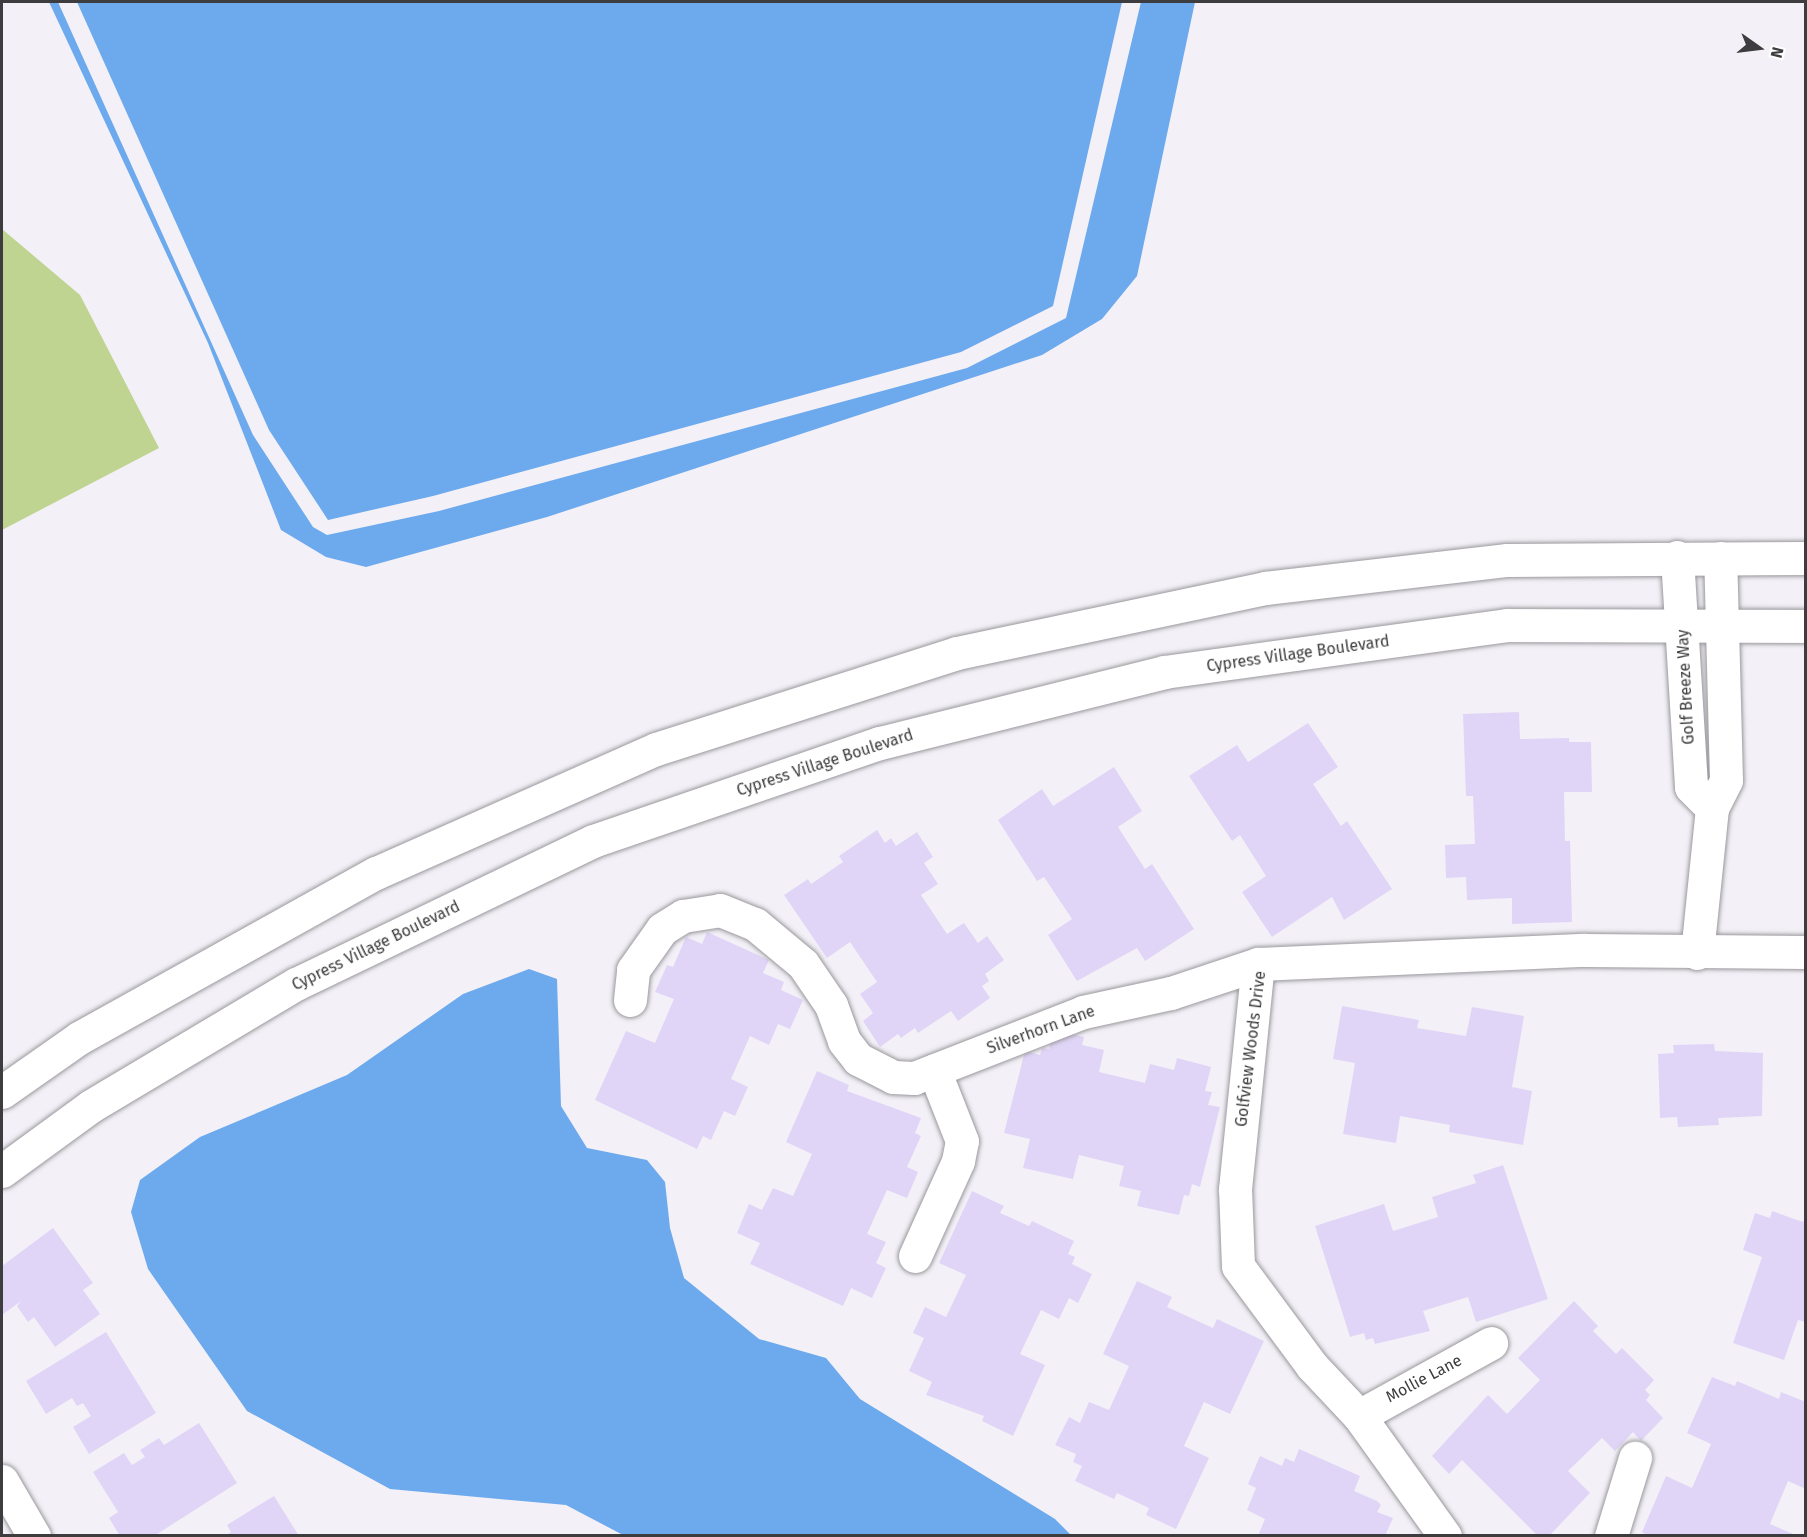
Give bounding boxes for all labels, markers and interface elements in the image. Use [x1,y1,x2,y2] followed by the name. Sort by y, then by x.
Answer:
[1729,18,1789,78] north arrow
[1766,45,1787,60] text: N
[1673,629,1699,745] street label: Golf Breeze Way
[1205,632,1391,676] street label: Cypress Village Boulevard
[734,725,916,801] street label: Cypress Village Boulevard
[289,897,463,995] street label: Cypress Village Boulevard
[1232,970,1270,1128] street label: Golfview Woods Drive
[984,1002,1098,1058] street label: Silverhorn Lane
[1383,1351,1465,1407] street label: Mollie Lane

